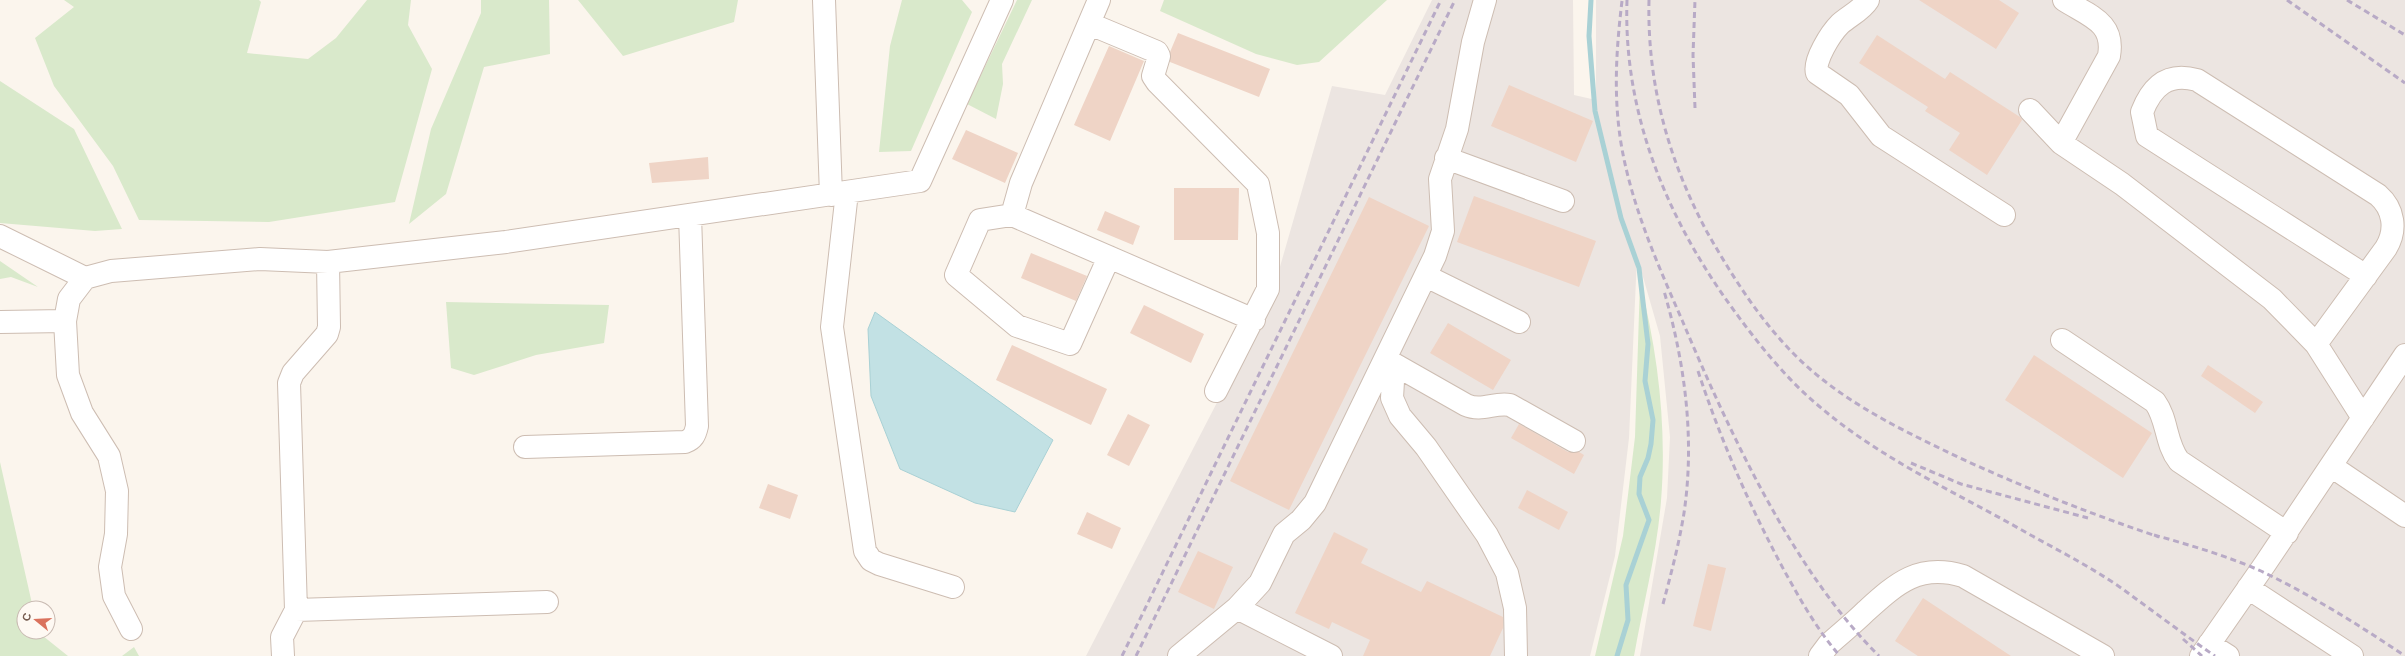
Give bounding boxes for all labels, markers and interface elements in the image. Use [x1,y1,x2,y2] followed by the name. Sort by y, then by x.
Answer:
[16,600,56,640] north arrow
[19,611,34,623] text: С

